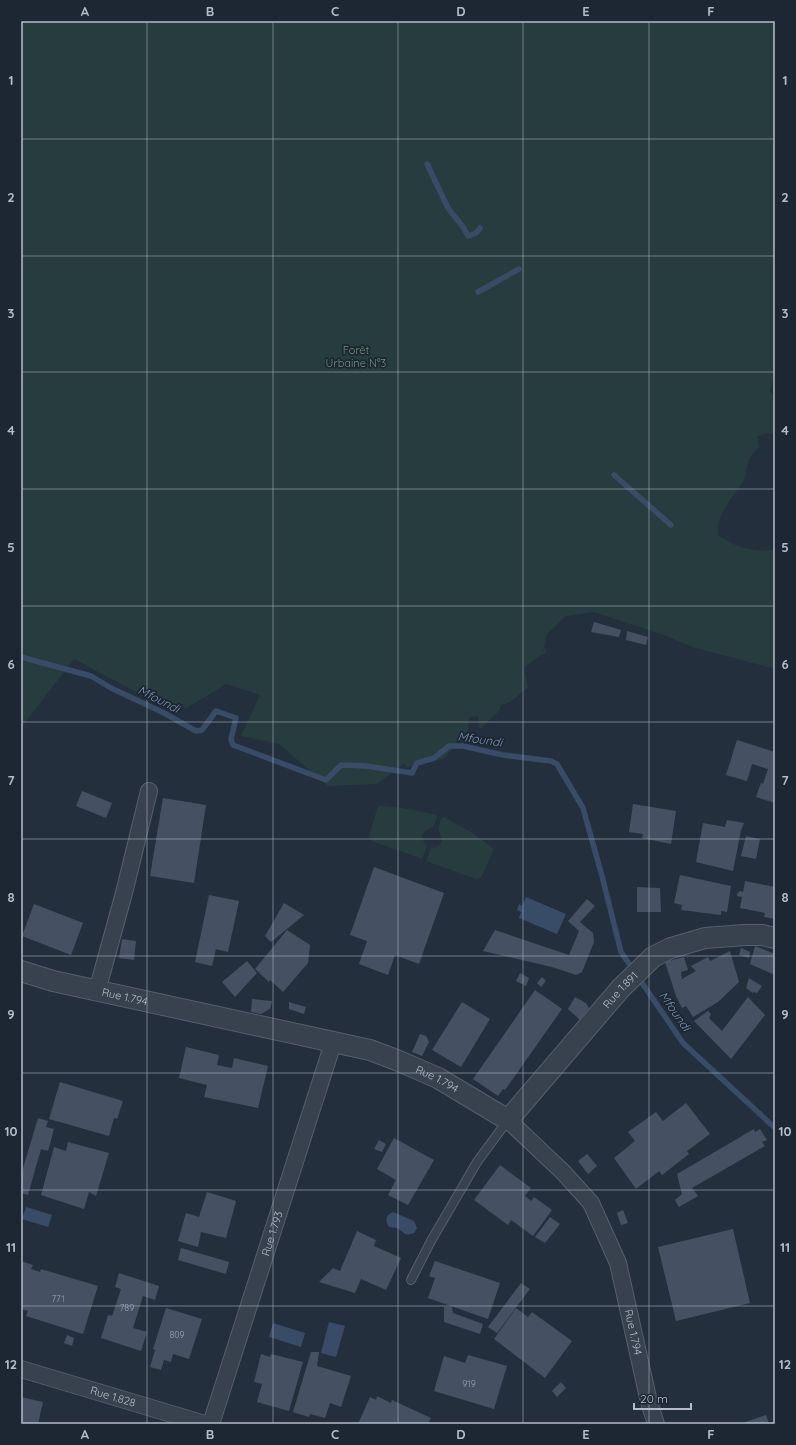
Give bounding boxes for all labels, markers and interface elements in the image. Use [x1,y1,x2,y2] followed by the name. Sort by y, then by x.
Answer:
[81,3,90,19] text: A
[206,3,214,19] text: B
[331,3,339,19] text: C
[456,3,466,19] text: D
[582,3,590,19] text: E
[707,3,715,19] text: F
[8,72,14,88] text: 1
[782,72,788,88] text: 1
[7,189,15,205] text: 2
[781,189,789,205] text: 2
[8,305,15,321] text: 3
[782,305,789,321] text: 3
[326,343,387,370] park label: Forêt Urbaine N°3
[7,422,15,438] text: 4
[781,422,789,438] text: 4
[7,539,15,555] text: 5
[781,539,789,555] text: 5
[7,656,15,672] text: 6
[781,656,789,672] text: 6
[136,682,184,716] water label: Mfoundi
[457,728,505,750] water label: Mfoundi
[7,772,15,788] text: 7
[781,772,789,788] text: 7
[7,889,15,905] text: 8
[781,889,789,905] text: 8
[600,969,641,1011] street label: Rue 1.891
[101,985,149,1008] street label: Rue 1.794
[656,988,695,1035] water label: Mfoundi
[7,1006,15,1022] text: 9
[781,1006,789,1022] text: 9
[413,1062,461,1096] street label: Rue 1.794
[4,1123,18,1139] text: 10
[778,1123,792,1139] text: 10
[258,1209,286,1258] street label: Rue 1.793
[6,1239,16,1255] text: 11
[780,1239,790,1255] text: 11
[52,1293,65,1304] house number: 771
[120,1302,134,1313] house number: 789
[622,1308,645,1356] street label: Rue 1.794
[169,1329,185,1340] house number: 809
[5,1356,17,1372] text: 12
[779,1356,791,1372] text: 12
[462,1378,476,1389] house number: 919
[89,1383,137,1410] street label: Rue 1.828
[634,1385,691,1411] scale bar
[640,1391,668,1406] text: 20 m
[81,1426,90,1442] text: A
[206,1426,214,1442] text: B
[331,1426,339,1442] text: C
[456,1426,466,1442] text: D
[582,1426,590,1442] text: E
[707,1426,715,1442] text: F

